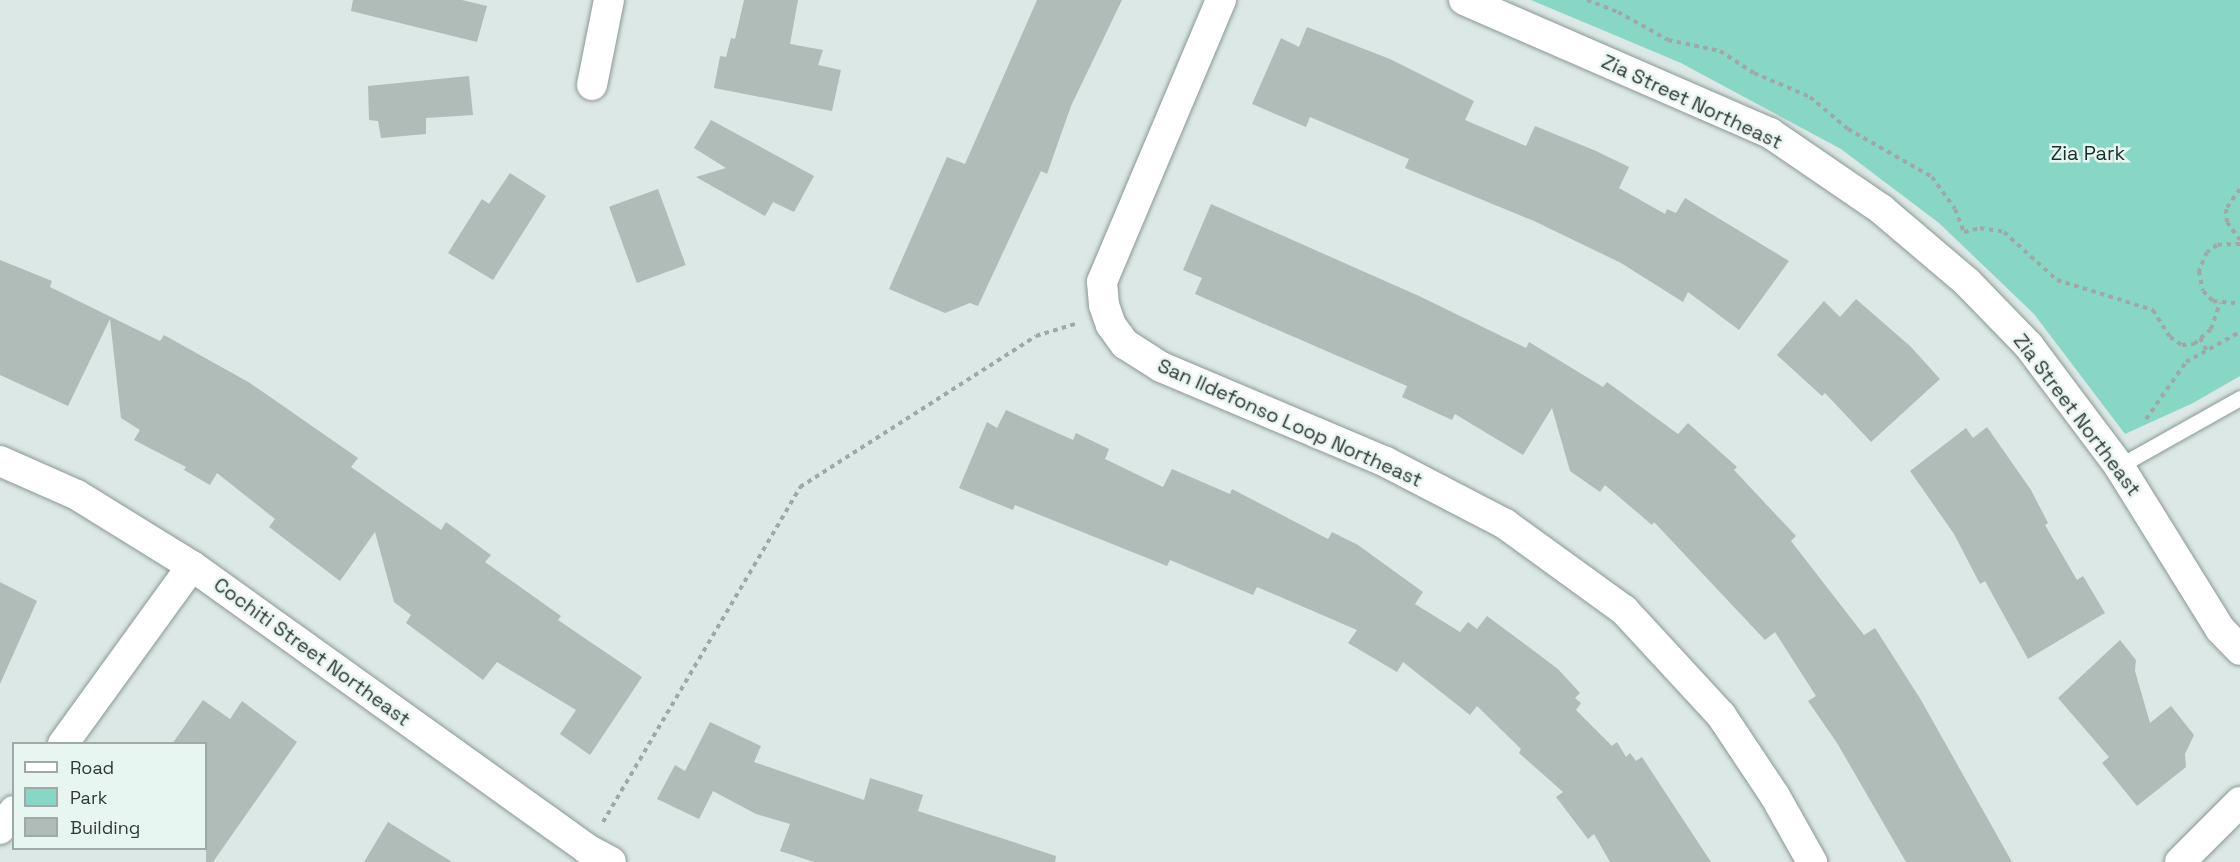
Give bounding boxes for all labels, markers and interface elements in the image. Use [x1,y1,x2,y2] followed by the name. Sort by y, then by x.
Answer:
[1598,50,1786,154] street label: Zia Street Northeast
[2051,141,2125,165] park label: Zia Park
[2008,329,2146,501] street label: Zia Street Northeast
[1154,354,1426,492] street label: San Ildefonso Loop Northeast
[209,573,415,731] street label: Cochiti Street Northeast
[12,742,207,850] legend
[70,756,114,779] text: Road
[70,786,107,809] text: Park
[70,816,140,839] text: Building

